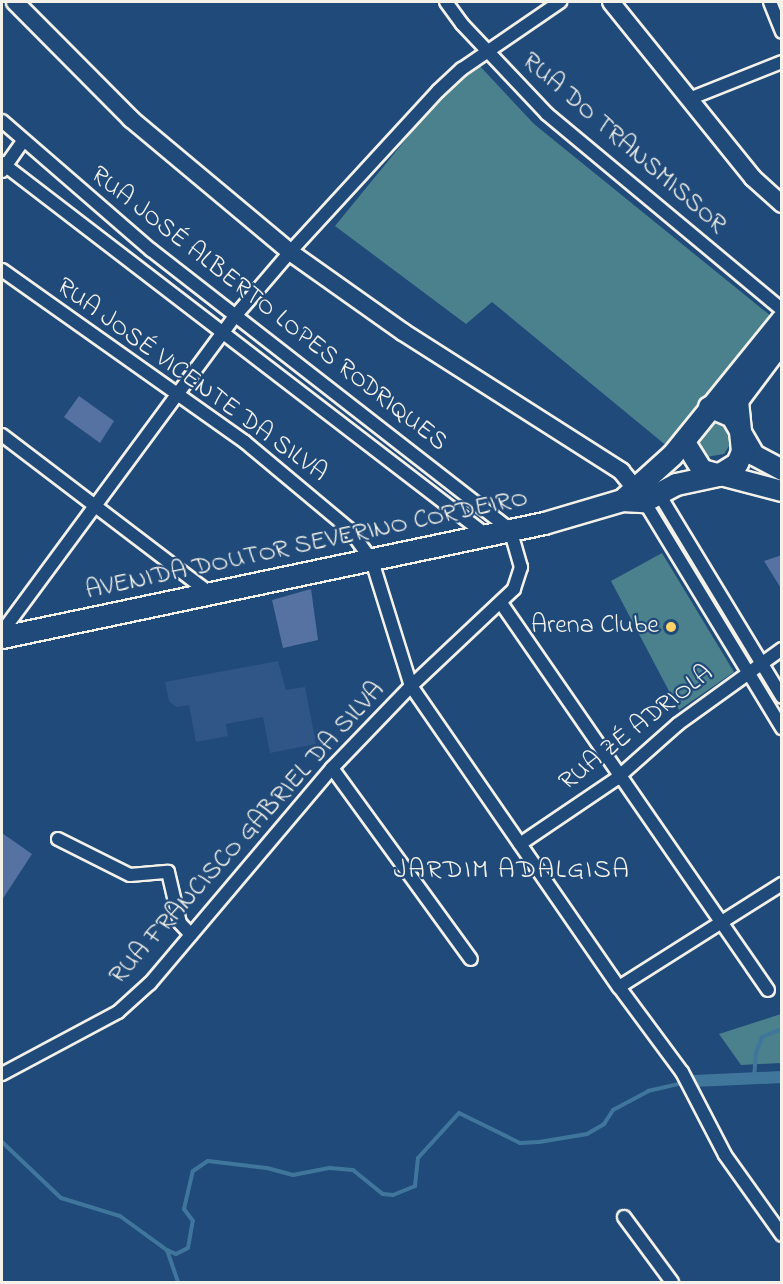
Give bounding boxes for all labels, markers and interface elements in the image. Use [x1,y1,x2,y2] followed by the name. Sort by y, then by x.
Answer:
[514,47,732,241] street label: RUA DO TRANSMISSOR
[83,161,453,459] street label: RUA JOSÉ ALBERTO LOPES RODRIQUES
[49,272,333,490] street label: RUA JOSÉ VICENTE DA SILVA
[83,484,531,608] street label: AVENIDA DOUTOR SEVERINO CORDEIRO
[531,611,659,643] place label: Arena Clube
[664,620,678,634] marker: Arena Clube
[554,659,720,799] street label: RUA ZÉ ADRIOLA
[104,676,392,992] street label: RUA FRANCISCO GABRIEL DA SILVA
[394,855,630,887] district label: JARDIM ADALGISA

